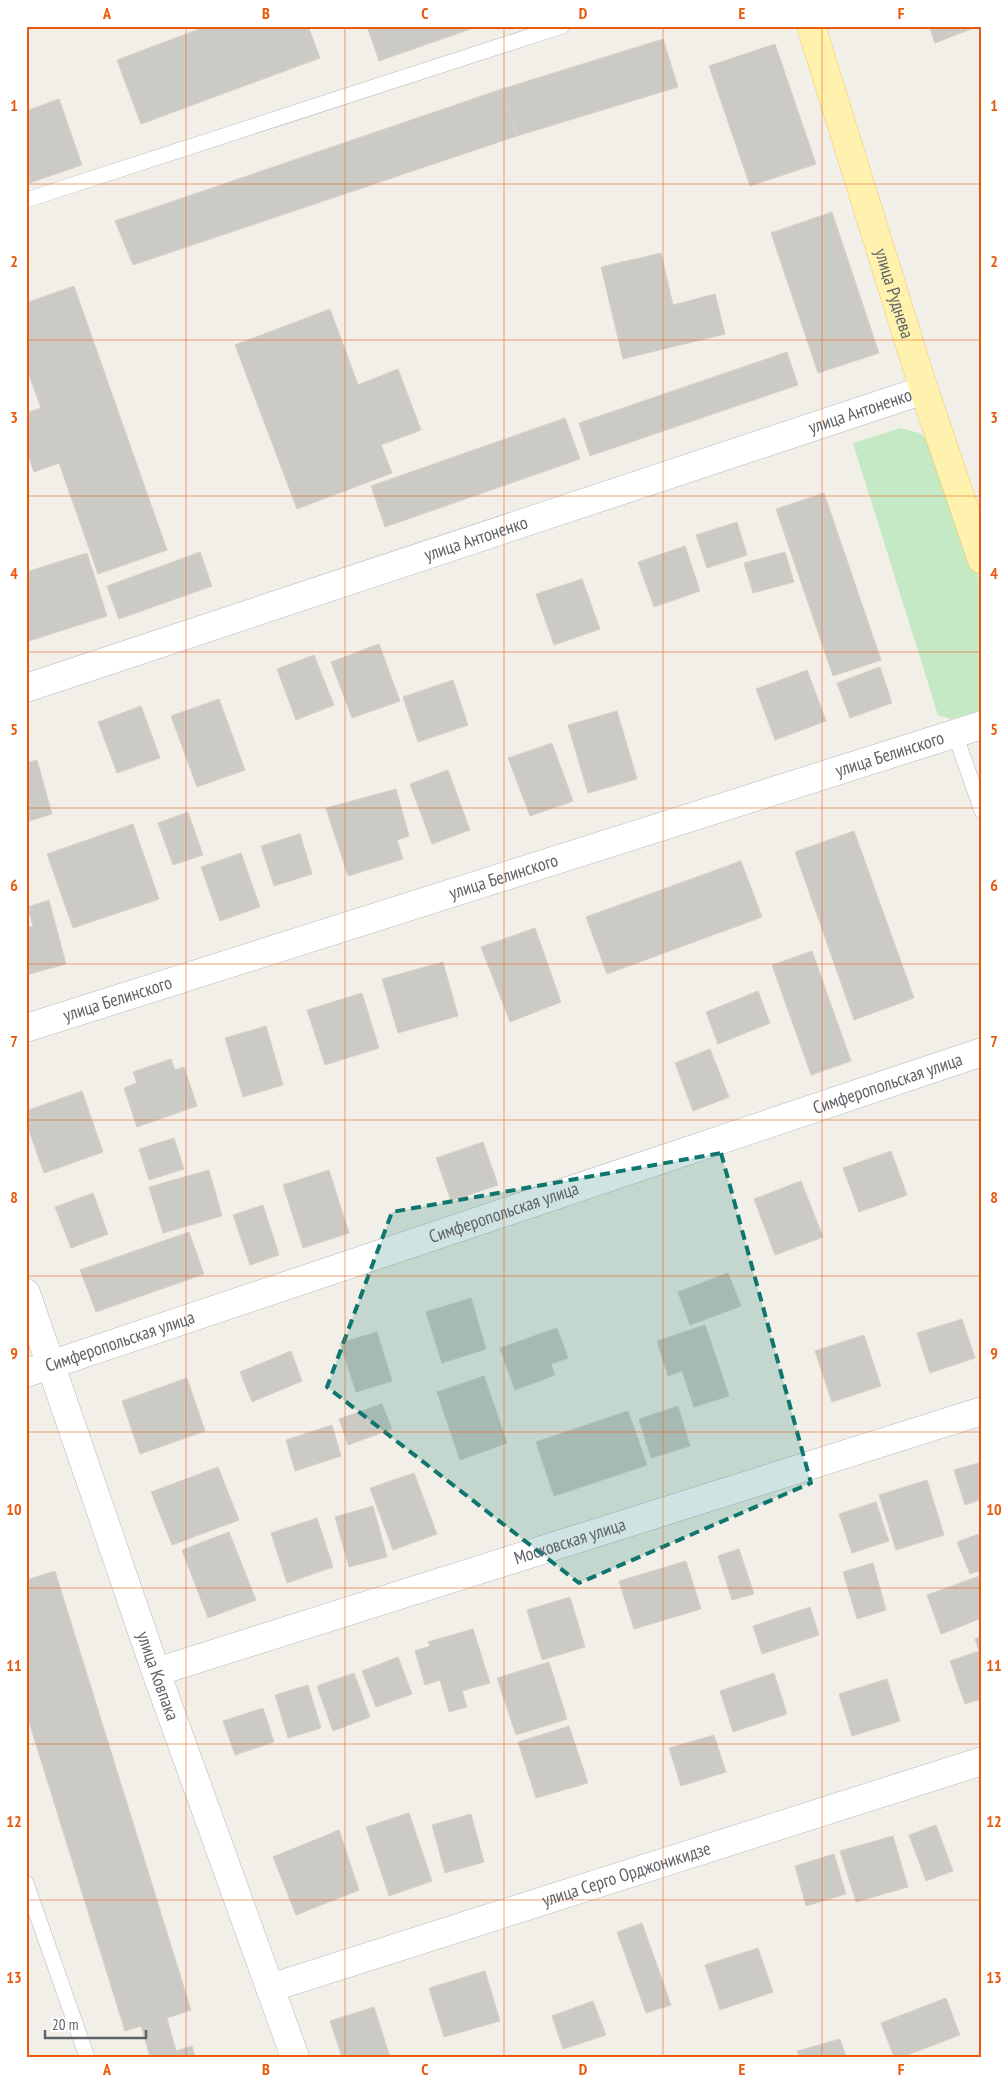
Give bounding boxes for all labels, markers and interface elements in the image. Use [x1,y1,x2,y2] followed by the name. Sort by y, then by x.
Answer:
[102,3,112,23] text: A
[262,3,270,23] text: B
[421,3,429,23] text: C
[579,3,588,23] text: D
[739,3,746,23] text: E
[898,3,905,23] text: F
[10,95,18,115] text: 1
[990,95,998,115] text: 1
[870,245,919,341] street label: улица Руднева
[10,251,18,271] text: 2
[990,251,998,271] text: 2
[805,383,915,439] street label: улица Антоненко
[10,407,18,427] text: 3
[990,407,998,427] text: 3
[421,510,531,566] street label: улица Антоненко
[10,563,18,583] text: 4
[990,563,998,583] text: 4
[10,719,18,739] text: 5
[990,719,998,739] text: 5
[832,726,947,782] street label: улица Белинского
[446,848,561,904] street label: улица Белинского
[10,875,18,895] text: 6
[990,875,998,895] text: 6
[60,970,175,1027] street label: улица Белинского
[10,1031,18,1051] text: 7
[990,1031,998,1051] text: 7
[810,1047,965,1119] street label: Симферопольская улица
[426,1176,581,1248] street label: Симферопольская улица
[10,1187,18,1207] text: 8
[990,1187,998,1207] text: 8
[42,1305,197,1377] street label: Симферопольская улица
[10,1343,18,1363] text: 9
[990,1343,998,1363] text: 9
[6,1499,22,1519] text: 10
[986,1499,1002,1519] text: 10
[511,1512,628,1569] street label: Московская улица
[132,1628,185,1724] street label: улица Ковпака
[6,1655,22,1675] text: 11
[986,1655,1002,1675] text: 11
[6,1811,22,1831] text: 12
[986,1811,1002,1831] text: 12
[539,1836,713,1912] street label: улица Серго Орджоникидзе
[6,1967,22,1987] text: 13
[986,1967,1002,1987] text: 13
[45,2008,146,2040] scale bar
[52,2015,78,2034] text: 20 m
[102,2059,112,2079] text: A
[262,2059,270,2079] text: B
[421,2059,429,2079] text: C
[579,2059,588,2079] text: D
[739,2059,746,2079] text: E
[898,2059,905,2079] text: F

